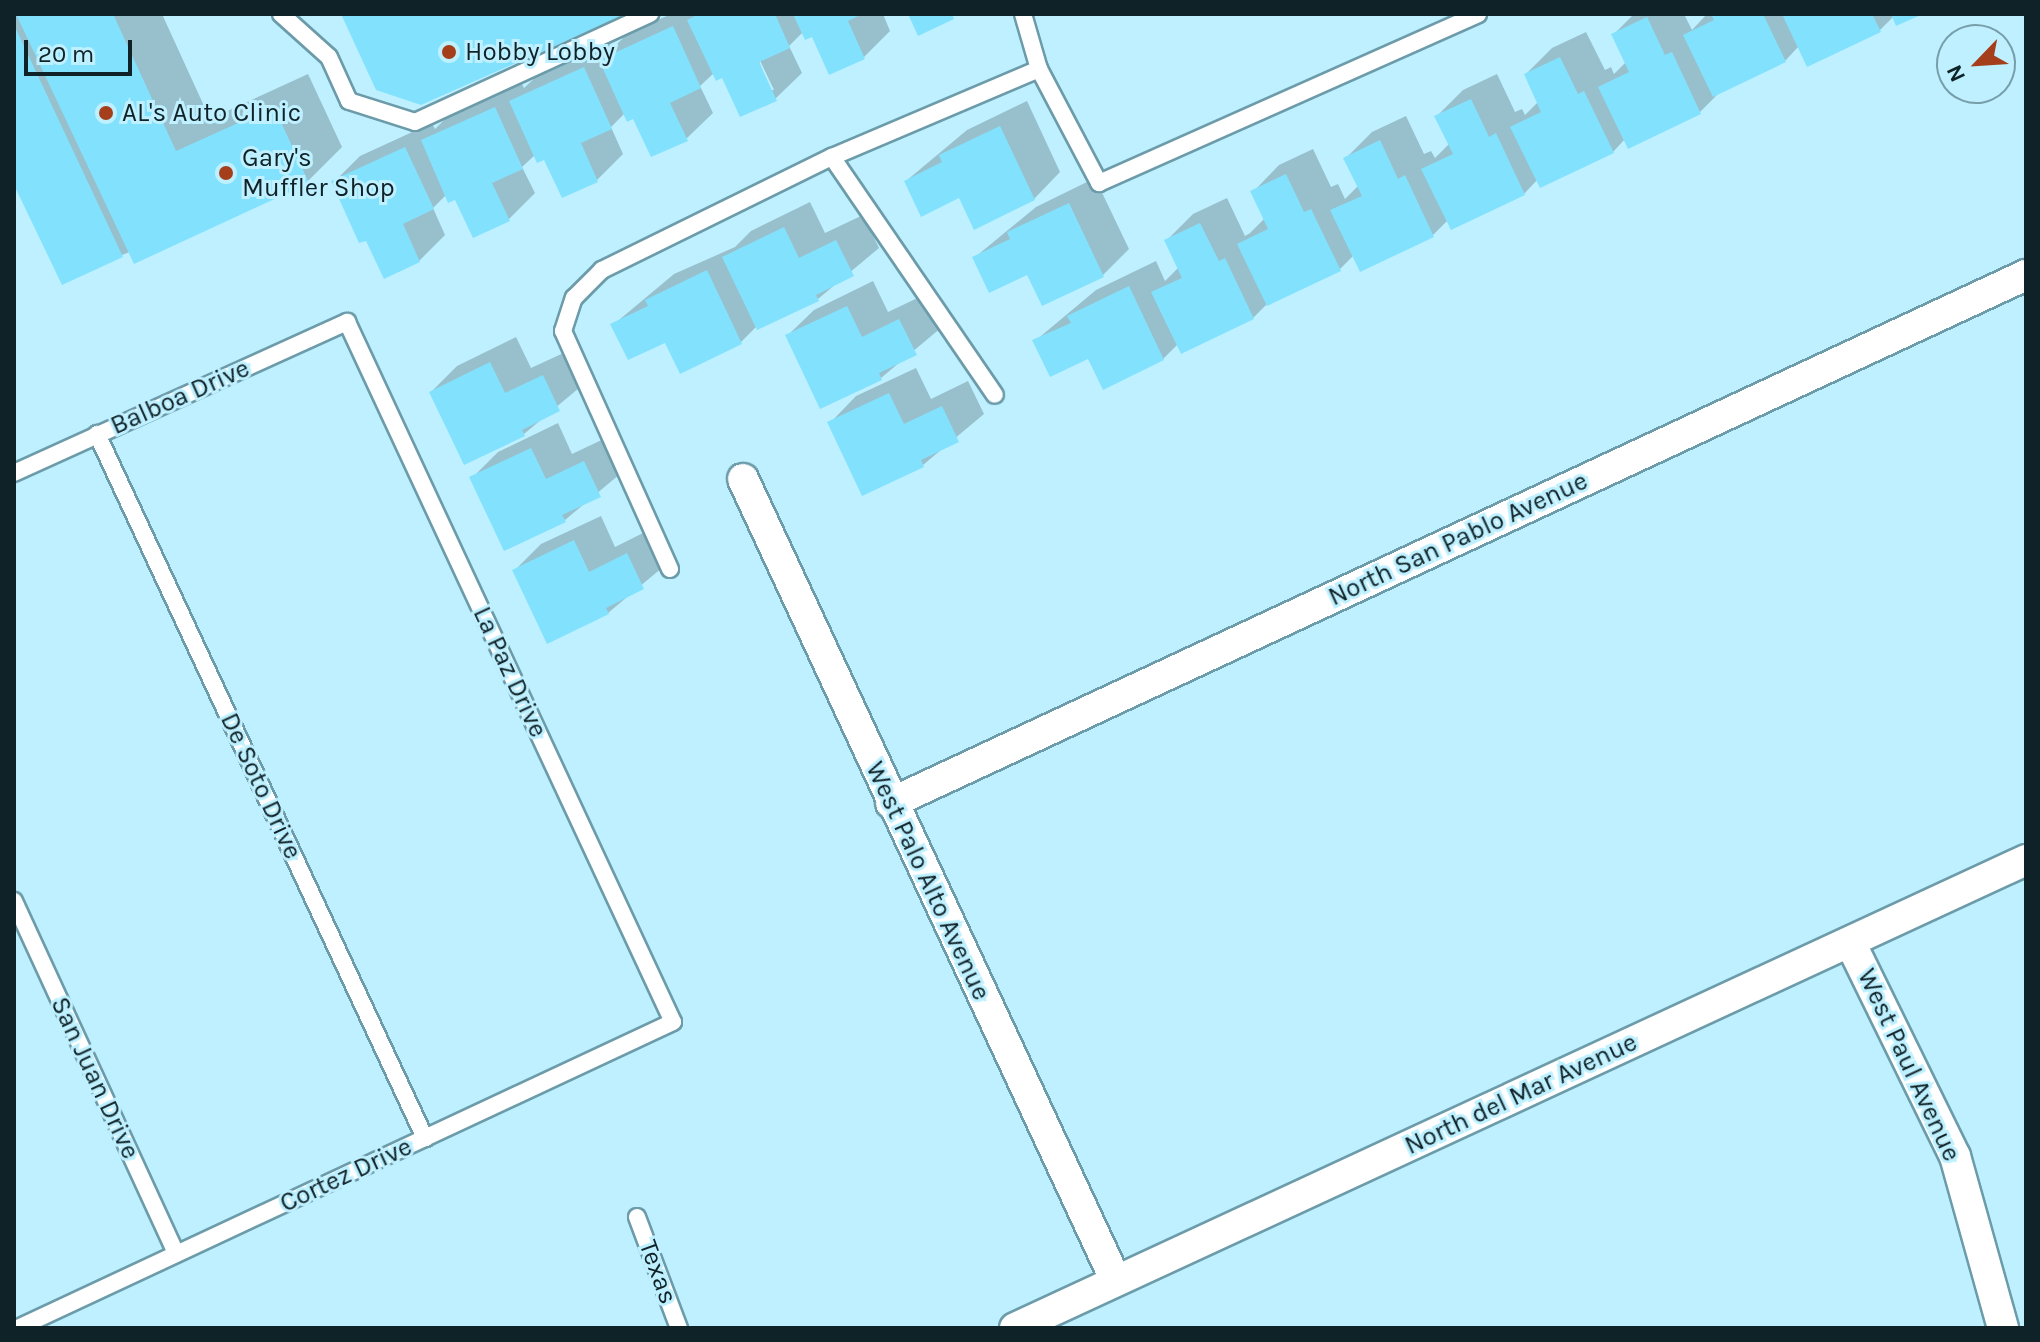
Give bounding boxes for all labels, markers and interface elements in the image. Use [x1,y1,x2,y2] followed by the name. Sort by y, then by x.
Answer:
[28,24,136,74] scale bar
[1936,24,2016,104] north arrow
[465,36,615,68] place label: Hobby Lobby
[38,40,94,68] text: 20 m
[440,43,458,61] marker: Hobby Lobby
[1941,61,1971,86] text: N
[122,97,301,129] place label: AL's Auto Clinic
[97,104,115,122] marker: AL's Auto Clinic
[242,142,395,204] place label: Gary's Muffler Shop
[217,164,235,182] marker: Gary's Muffler Shop
[106,353,254,441] street label: Balboa Drive
[1323,465,1593,613] street label: North San Pablo Avenue
[466,602,554,742] street label: La Paz Drive
[214,708,308,864] street label: De Soto Drive
[859,757,997,1005] street label: West Palo Alto Avenue
[1851,964,1967,1166] street label: West Paul Avenue
[44,992,146,1164] street label: San Juan Drive
[1400,1026,1642,1162] street label: North del Mar Avenue
[275,1131,417,1219] street label: Cortez Drive
[632,1236,684,1308] street label: Texas

